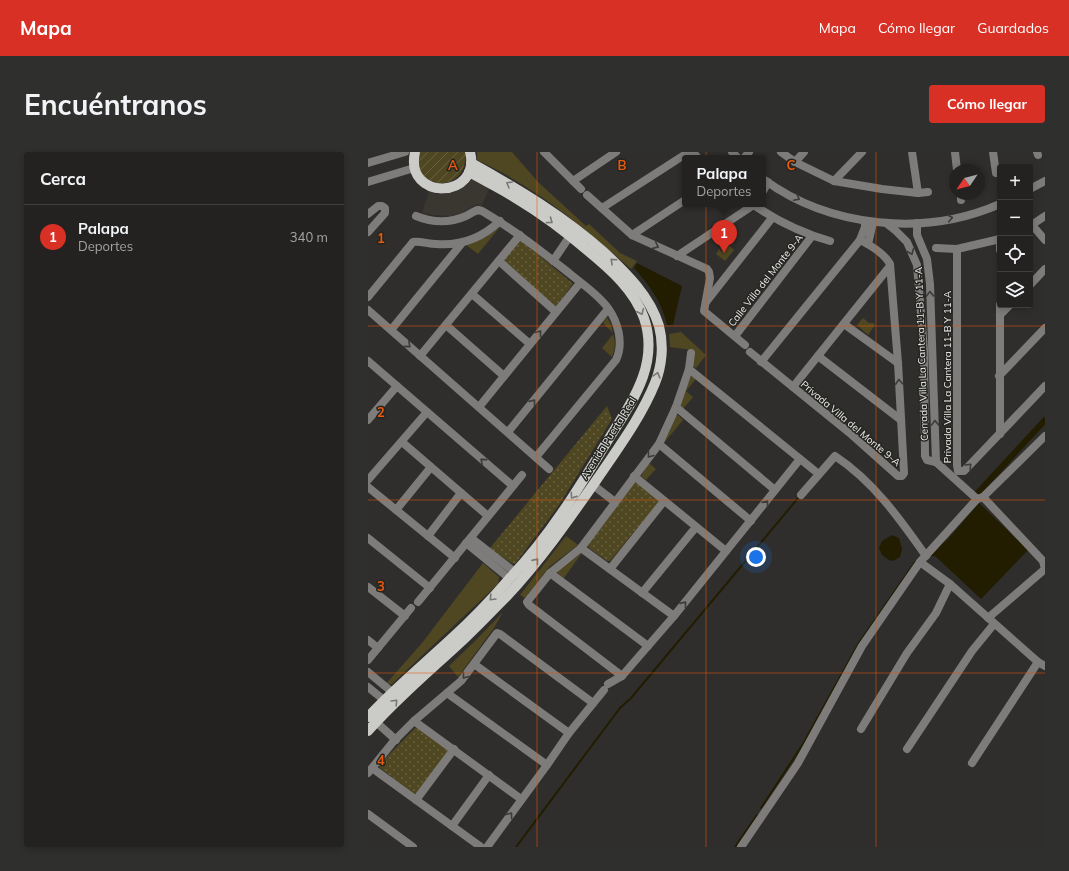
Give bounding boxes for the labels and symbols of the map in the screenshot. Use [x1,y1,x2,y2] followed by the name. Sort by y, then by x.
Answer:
[448,157,458,173] text: A
[618,157,627,173] text: B
[787,157,796,173] text: C
[949,164,985,200] north arrow
[506,181,513,189] one-way arrow
[792,193,800,201] one-way arrow
[947,215,953,223] one-way arrow
[546,217,553,224] one-way arrow
[711,220,737,253] pin: 1
[377,230,385,246] text: 1
[725,231,806,329] street label: Calle Villa del Monte 9-A
[652,241,659,249] one-way arrow
[906,247,914,255] one-way arrow
[610,258,618,266] one-way arrow
[912,266,931,441] street label: Cerrada Villa La Cantera 11-B Y 11-A
[941,290,954,463] street label: Privada Villa La Cantera 11-B Y 11-A
[926,291,934,297] one-way arrow
[636,308,644,315] one-way arrow
[535,331,542,338] one-way arrow
[403,340,411,348] one-way arrow
[652,372,661,379] one-way arrow
[798,378,904,469] street label: Privada Villa del Monte 9-A
[895,379,903,385] one-way arrow
[578,395,639,482] street label: Avenida Puerta Real
[528,399,535,406] one-way arrow
[377,404,385,420] text: 2
[930,420,939,426] one-way arrow
[647,451,655,458] one-way arrow
[480,458,488,465] one-way arrow
[964,463,972,471] one-way arrow
[571,492,578,499] one-way arrow
[761,500,768,507] one-way arrow
[746,547,766,567] your location
[531,559,538,566] one-way arrow
[377,578,385,594] text: 3
[489,593,497,601] one-way arrow
[679,601,686,608] one-way arrow
[462,671,469,678] one-way arrow
[390,700,397,707] one-way arrow
[377,752,385,768] text: 4
[505,813,512,820] one-way arrow

